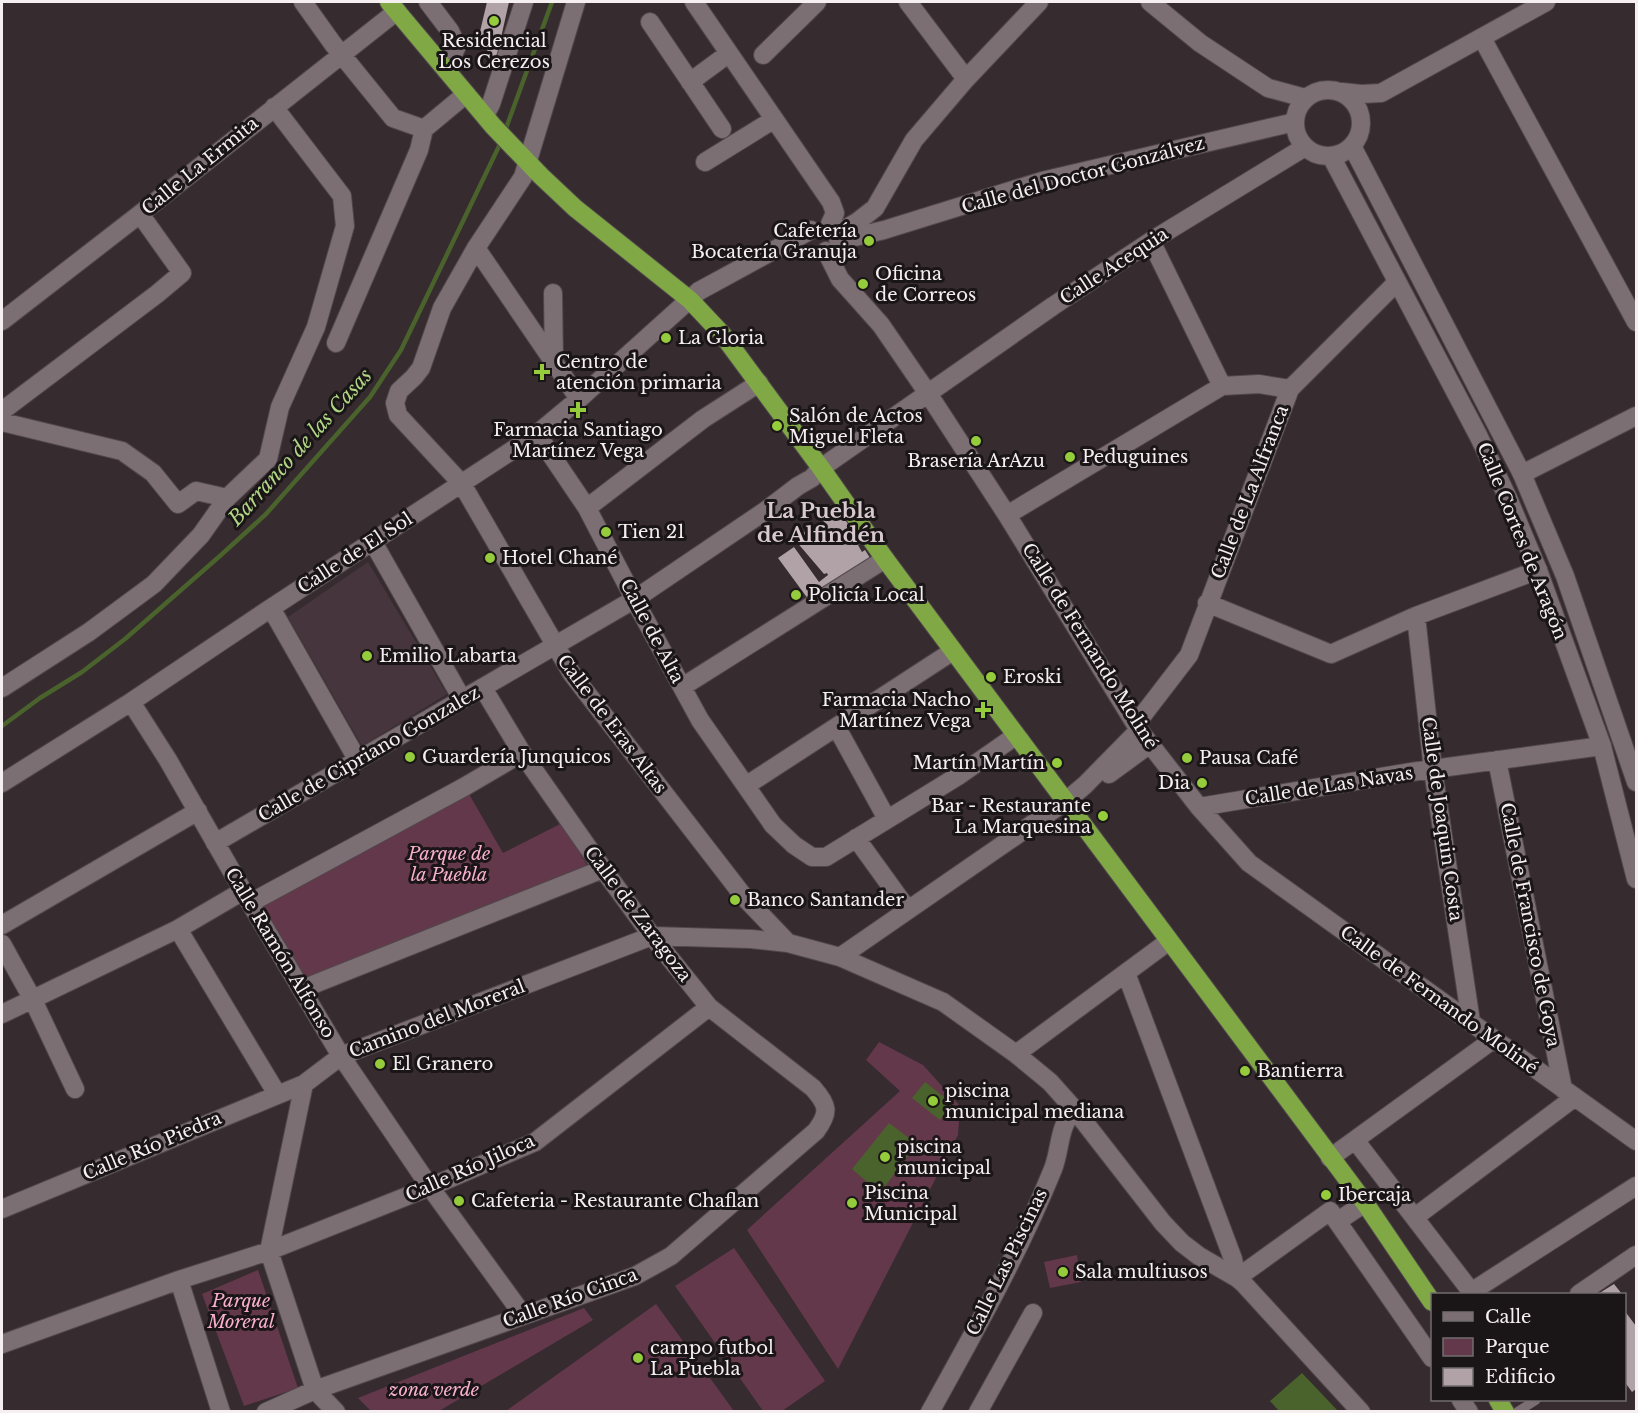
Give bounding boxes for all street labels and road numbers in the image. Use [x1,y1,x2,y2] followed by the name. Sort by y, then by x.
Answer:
[137,112,263,220] street label: Calle La Ermita
[959,132,1207,218] street label: Calle del Doctor Gonzálvez
[1056,223,1172,309] street label: Calle Acequia
[1207,402,1293,582] street label: Calle de La Alfranca
[1472,439,1572,643] street label: Calle Cortes de Aragón
[293,508,417,598] street label: Calle de El Sol
[1017,539,1163,753] street label: Calle de Fernando Moliné
[615,575,689,687] street label: Calle de Alta
[553,650,671,798] street label: Calle de Eras Altas
[254,681,484,827] street label: Calle de Cipriano Gonzalez
[1417,715,1467,923] street label: Calle de Joaquin Costa
[1243,762,1415,810] street label: Calle de Las Navas
[1495,801,1565,1049] street label: Calle de Francisco de Goya
[580,842,696,986] street label: Calle de Zaragoza
[220,864,340,1042] street label: Calle Ramón Alfonso
[1336,921,1542,1079] street label: Calle de Fernando Moliné
[346,975,528,1063] street label: Camino del Moreral
[79,1107,225,1185] street label: Calle Río Piedra
[402,1130,538,1206] street label: Calle Río Jiloca
[962,1185,1052,1339] street label: Calle Las Piscinas
[500,1263,640,1333] street label: Calle Río Cinca

